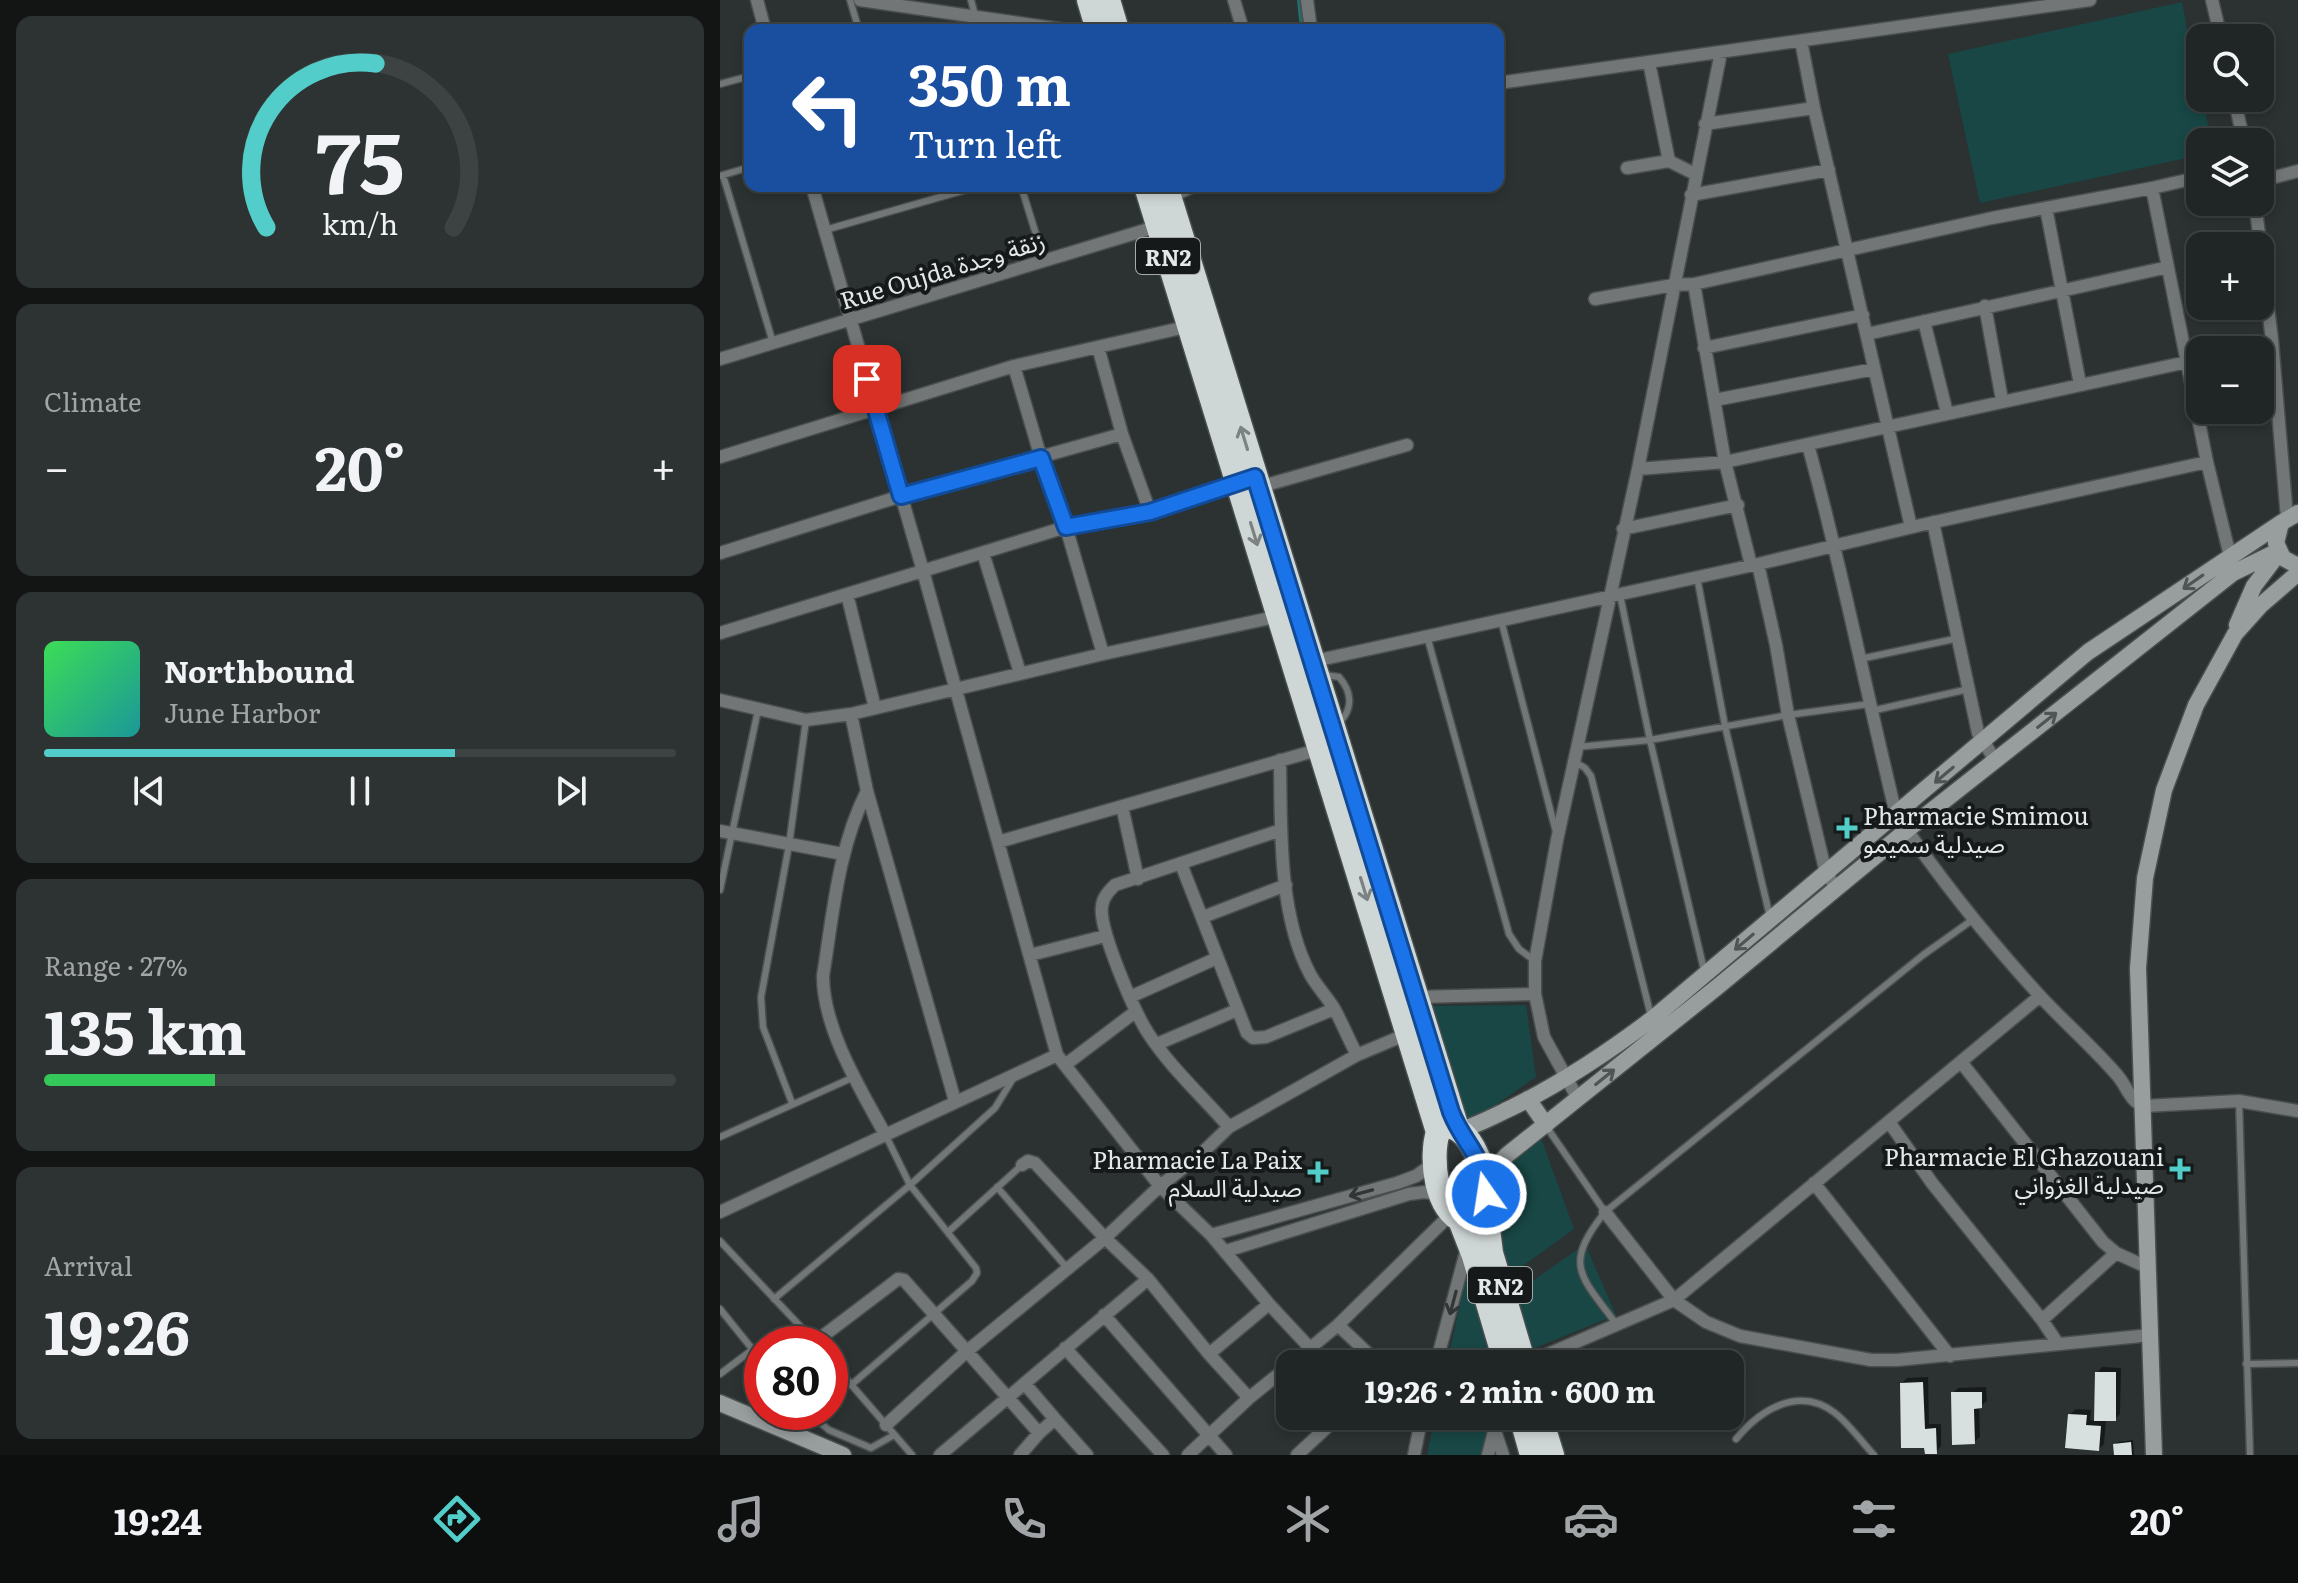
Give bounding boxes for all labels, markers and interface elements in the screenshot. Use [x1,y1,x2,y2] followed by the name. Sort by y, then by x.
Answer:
[2186,24,2274,424] map controls
[2186,24,2274,112] button: search
[908,40,1071,123] text: 350 m
[776,56,880,160] icon: left
[316,95,404,219] text: 75
[908,116,1062,169] text: Turn left
[2186,128,2274,216] button: layers
[322,201,398,244] text: km/h
[835,221,1049,317] street label: Rue Oujda زنقة وجدة
[2186,232,2274,320] button: +
[1136,238,1200,274] road number: RN2
[2186,336,2274,424] button: −
[833,345,901,413] pin
[845,357,889,401] icon: arrive
[44,381,142,420] text: Climate
[315,420,405,509] text: 20°
[1236,426,1251,452] one-way arrow
[44,432,70,498] text: −
[650,432,676,498] text: +
[1248,521,1262,546] one-way arrow
[2183,574,2205,590] one-way arrow
[164,648,355,692] text: Northbound
[164,692,320,731] text: June Harbor
[2035,711,2057,728] one-way arrow
[1934,766,1954,784] one-way arrow
[127,769,171,813] icon: previous
[338,769,382,813] icon: pause
[549,769,593,813] icon: next
[1863,797,2089,860] place label: Pharmacie Smimou صيدلية سميمو
[1838,819,1856,837] marker: Pharmacie Smimou صيدلية سميمو
[1357,876,1372,902] one-way arrow
[1735,933,1755,951] one-way arrow
[44,945,188,984] text: Range · 27%
[44,984,247,1073] text: 135 km
[1594,1069,1615,1086] one-way arrow
[1884,1138,2164,1204] place label: Pharmacie El Ghazouani صيدلية الغزواني
[1092,1141,1302,1207] place label: Pharmacie La Paix صيدلية السلام
[1444,1152,1528,1236] position arrow
[2171,1160,2189,1178] marker: Pharmacie El Ghazouani صيدلية الغزواني
[1309,1163,1327,1181] marker: Pharmacie La Paix صيدلية السلام
[1349,1186,1375,1201] one-way arrow
[44,1245,133,1284] text: Arrival
[1468,1267,1532,1303] road number: RN2
[44,1284,190,1373] text: 19:26
[1444,1289,1459,1315] one-way arrow
[744,1326,848,1430] speed limit sign: 80
[1365,1368,1656,1412] text: 19:26 · 2 min · 600 m
[429,1491,485,1547] icon: directions
[713,1491,769,1547] icon: music
[996,1491,1052,1547] icon: phone
[1280,1491,1336,1547] icon: climate
[1563,1491,1619,1547] icon: car
[1846,1491,1902,1547] icon: filters
[114,1493,202,1546] text: 19:24
[2130,1493,2184,1546] text: 20°

